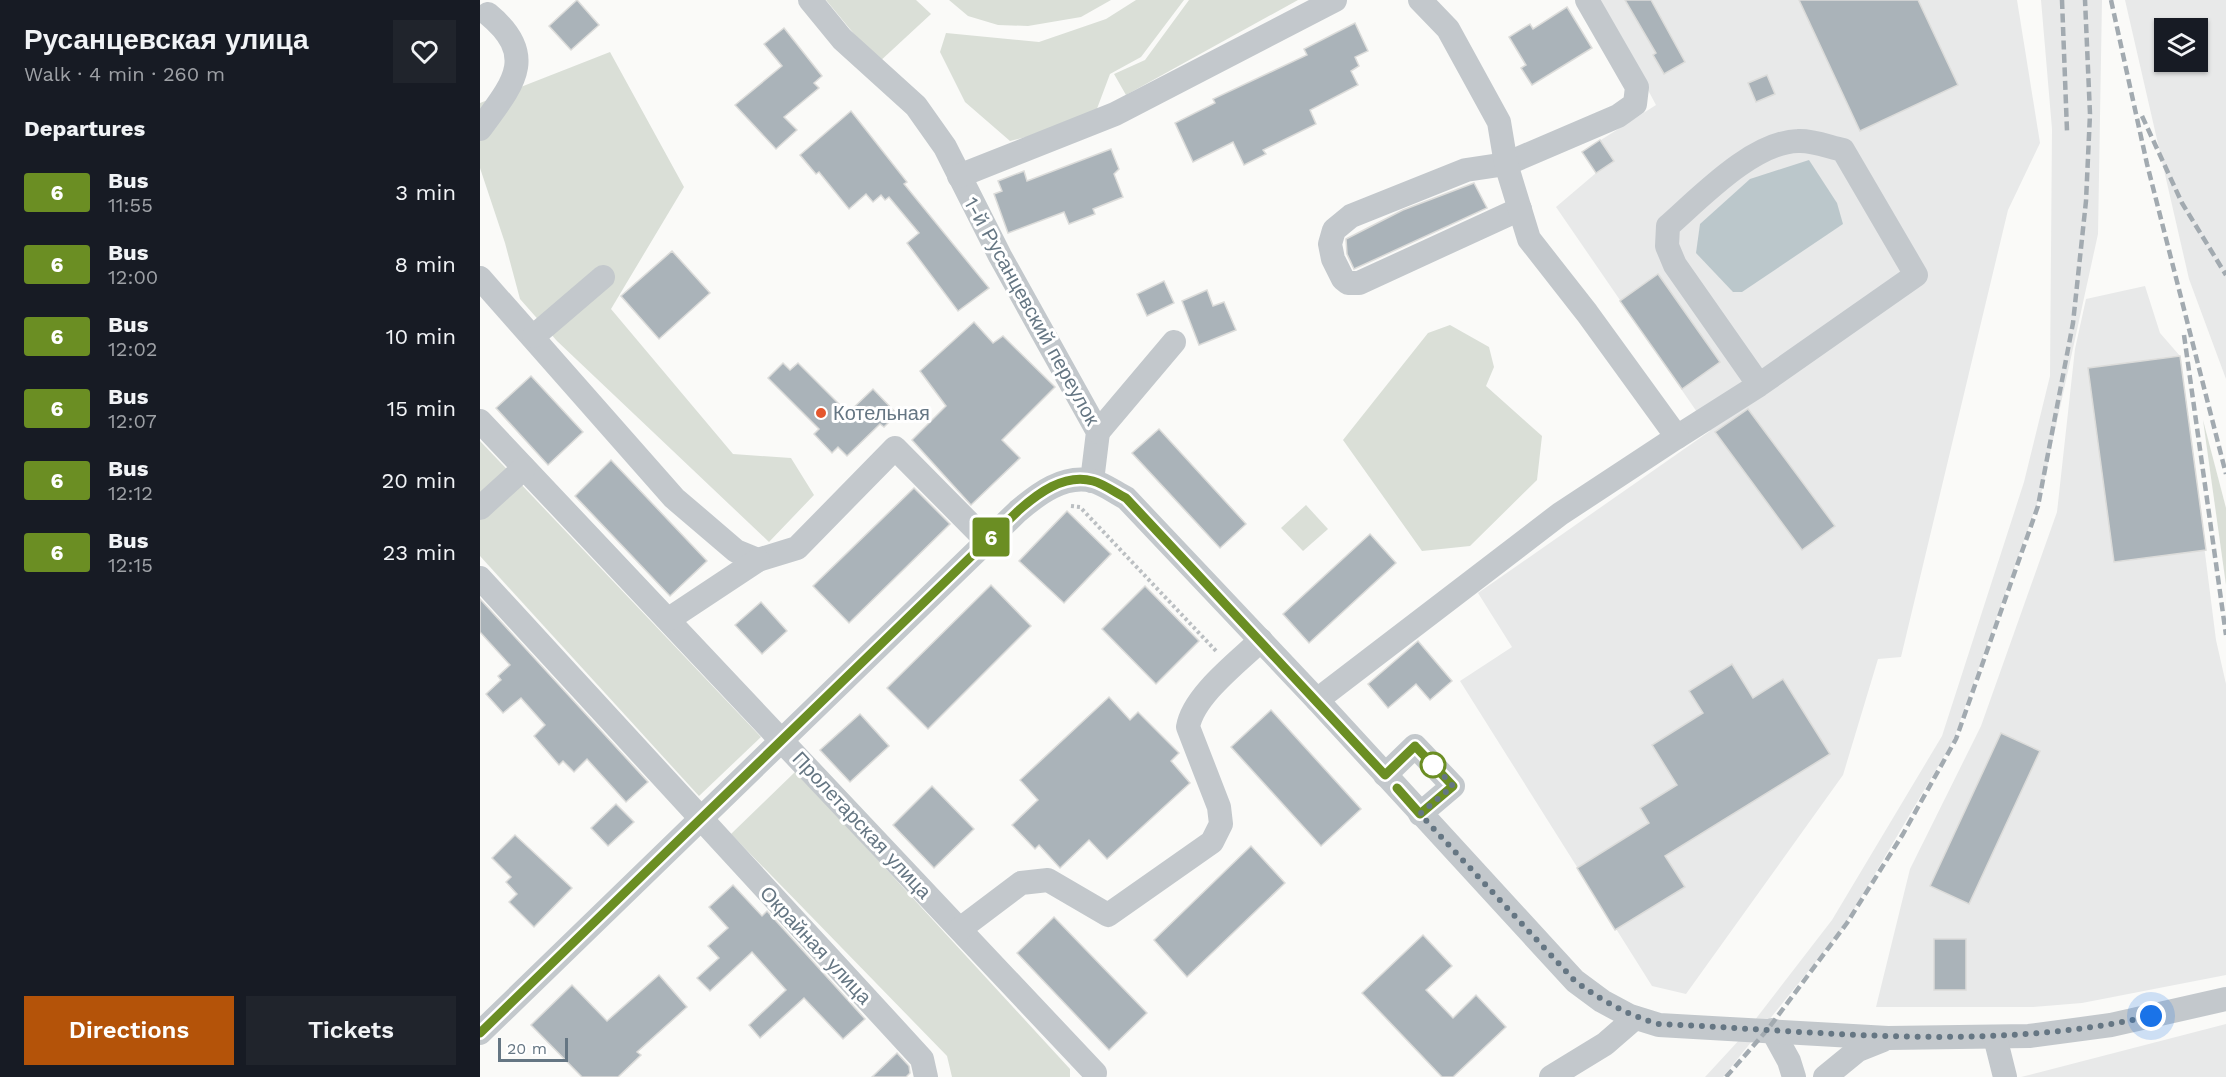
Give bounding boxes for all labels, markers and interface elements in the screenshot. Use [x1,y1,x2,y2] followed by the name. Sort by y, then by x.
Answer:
[2154,18,2208,72] map controls
[2154,18,2208,72] button: layers
[393,20,456,83] button: heart
[24,23,309,56] text: Русанцевская улица
[24,62,225,86] text: Walk · 4 min · 260 m
[24,116,145,141] text: Departures
[108,168,148,193] text: Bus
[51,180,63,205] text: 6
[395,180,456,205] text: 3 min
[108,193,153,217] text: 11:55
[959,193,1105,430] street label: 1-й Русанцевский переулок
[108,240,148,265] text: Bus
[51,252,63,277] text: 6
[395,252,456,277] text: 8 min
[108,265,158,289] text: 12:00
[108,312,148,337] text: Bus
[51,324,63,349] text: 6
[386,324,456,349] text: 10 min
[108,337,157,361] text: 12:02
[108,384,148,409] text: Bus
[51,396,63,421] text: 6
[387,396,456,421] text: 15 min
[833,401,930,425] place label: Котельная
[814,406,828,420] marker: Котельная
[108,409,157,433] text: 12:07
[108,456,148,481] text: Bus
[51,468,63,493] text: 6
[382,468,456,493] text: 20 min
[108,481,153,505] text: 12:12
[972,518,1010,556] line badge: 6
[985,525,997,550] text: 6
[108,528,148,553] text: Bus
[51,540,63,565] text: 6
[382,540,456,565] text: 23 min
[108,553,153,577] text: 12:15
[788,746,937,904] street label: Пролетарская улица
[1420,752,1446,778] unlabelled marker
[755,881,877,1010] street label: Окрайная улица
[24,996,234,1065] button: Directions
[246,996,456,1065] button: Tickets
[2136,1001,2166,1031] your location
[498,1035,568,1062] scale bar
[507,1039,547,1058] text: 20 m

